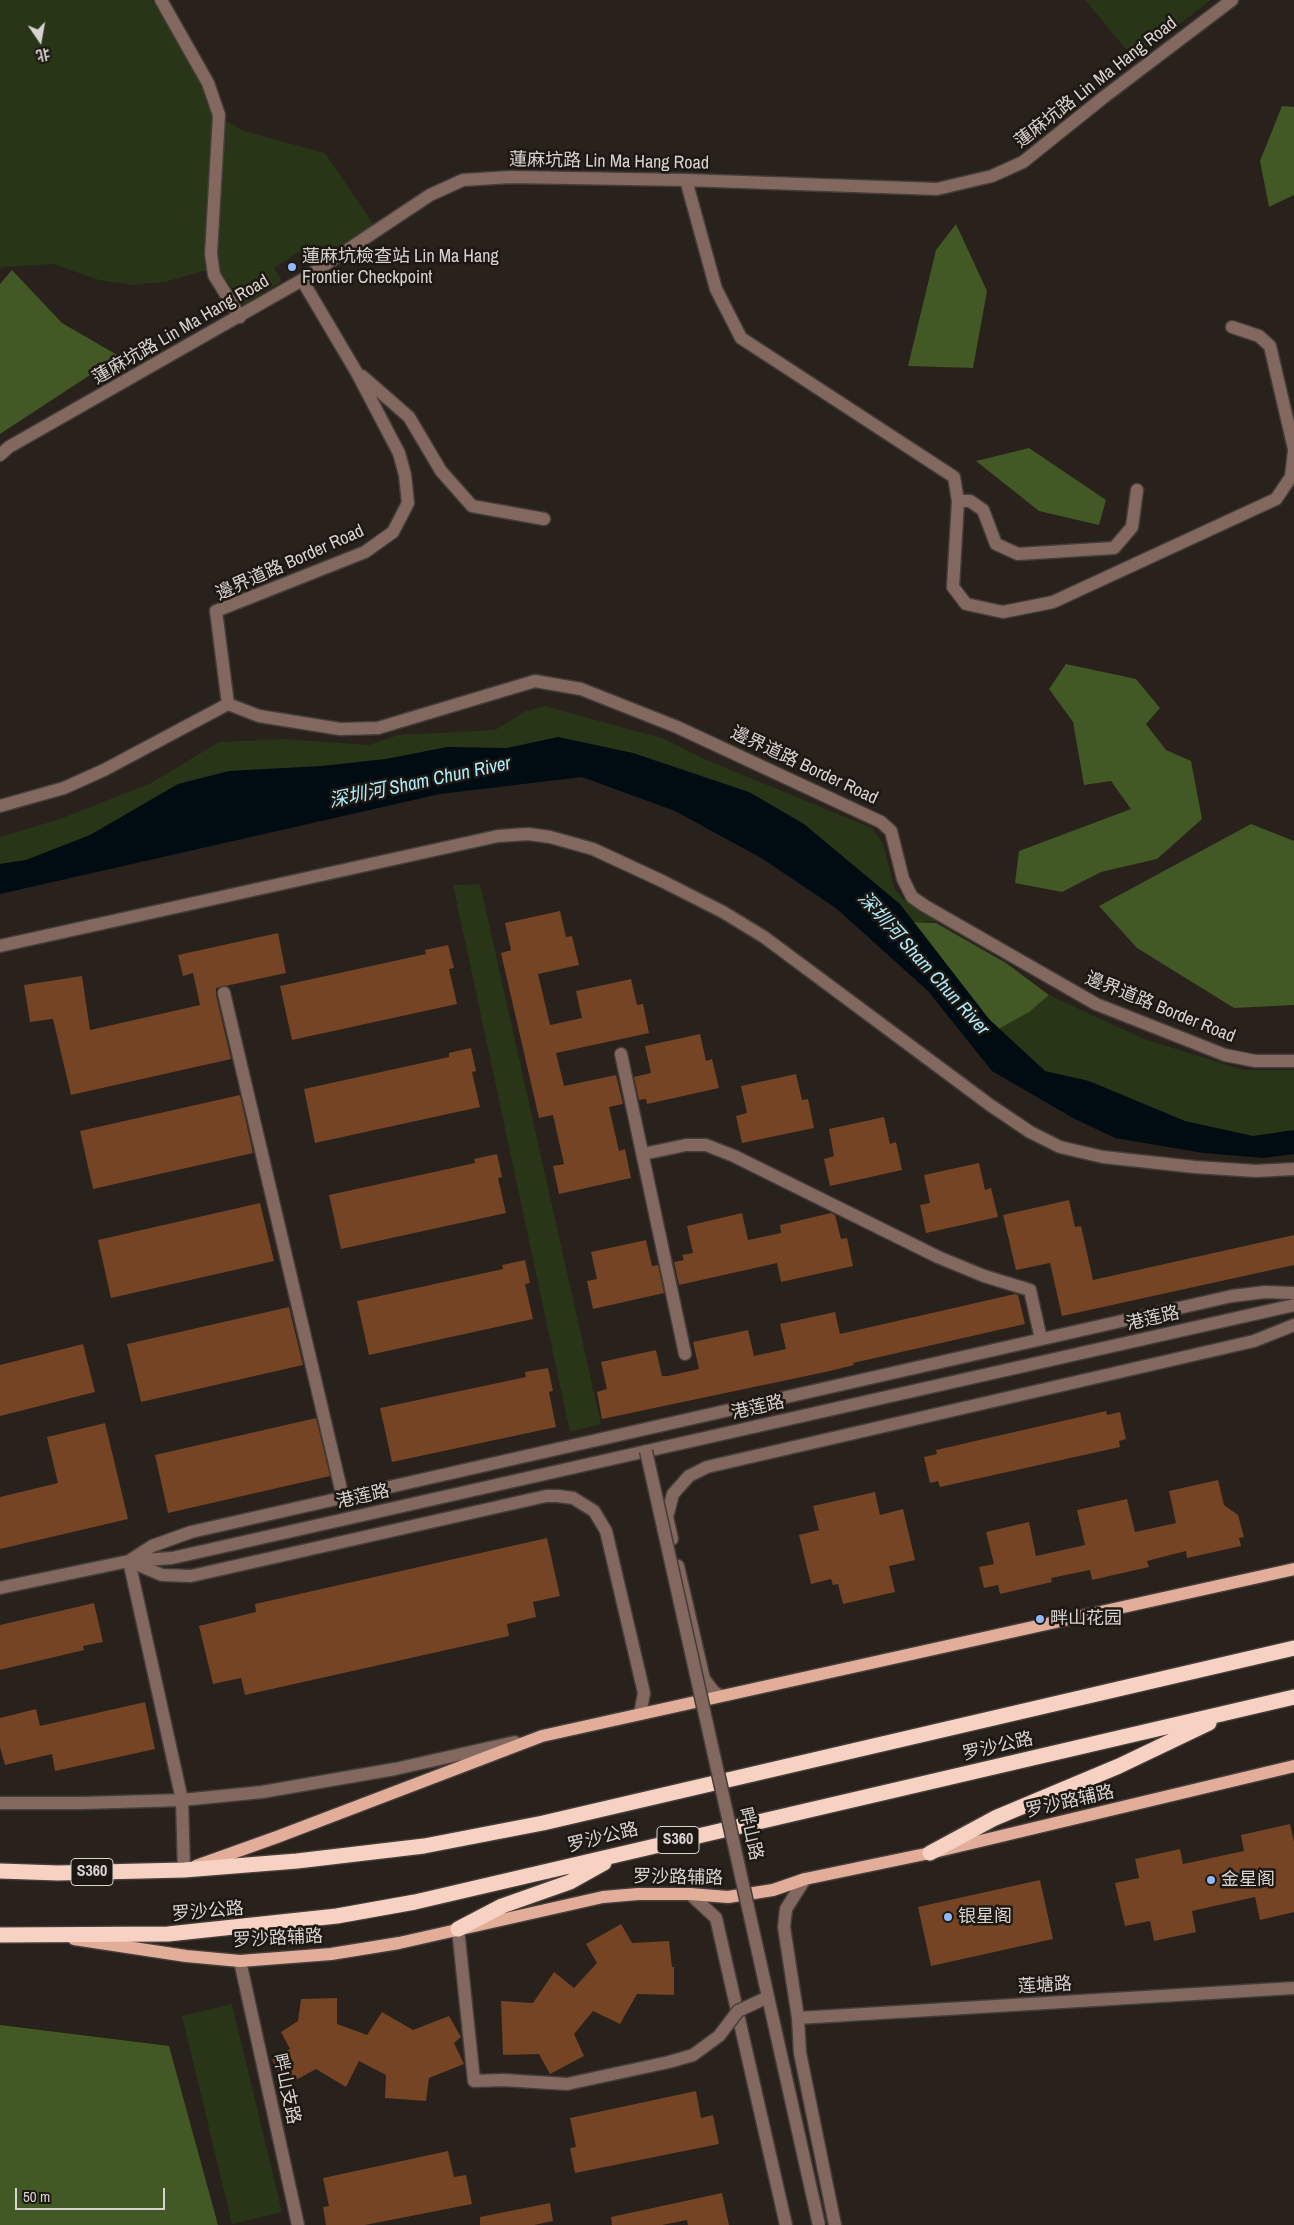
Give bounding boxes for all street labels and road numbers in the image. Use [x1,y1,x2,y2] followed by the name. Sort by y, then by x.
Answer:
[1011,13,1181,153] street label: 蓮麻坑路 Lin Ma Hang Road
[509,149,709,175] street label: 蓮麻坑路 Lin Ma Hang Road
[89,271,273,389] street label: 蓮麻坑路 Lin Ma Hang Road
[213,521,367,605] street label: 邊界道路 Border Road
[727,722,881,810] street label: 邊界道路 Border Road
[1082,968,1238,1048] street label: 邊界道路 Border Road
[1124,1302,1182,1336] street label: 港莲路
[729,1391,787,1425] street label: 港莲路
[334,1480,392,1514] street label: 港莲路
[960,1728,1036,1766] street label: 罗沙公路
[1024,1781,1116,1823] street label: 罗沙路辅路
[733,1805,767,1863] street label: 畔山路
[565,1819,641,1857] street label: 罗沙公路
[657,1826,699,1854] road number: S360
[71,1858,113,1885] road number: S360
[633,1866,723,1890] street label: 罗沙路辅路
[171,1898,245,1926] street label: 罗沙公路
[232,1926,324,1952] street label: 罗沙路辅路
[1017,1974,1073,1998] street label: 莲塘路
[268,2052,304,2126] street label: 畔山支路

